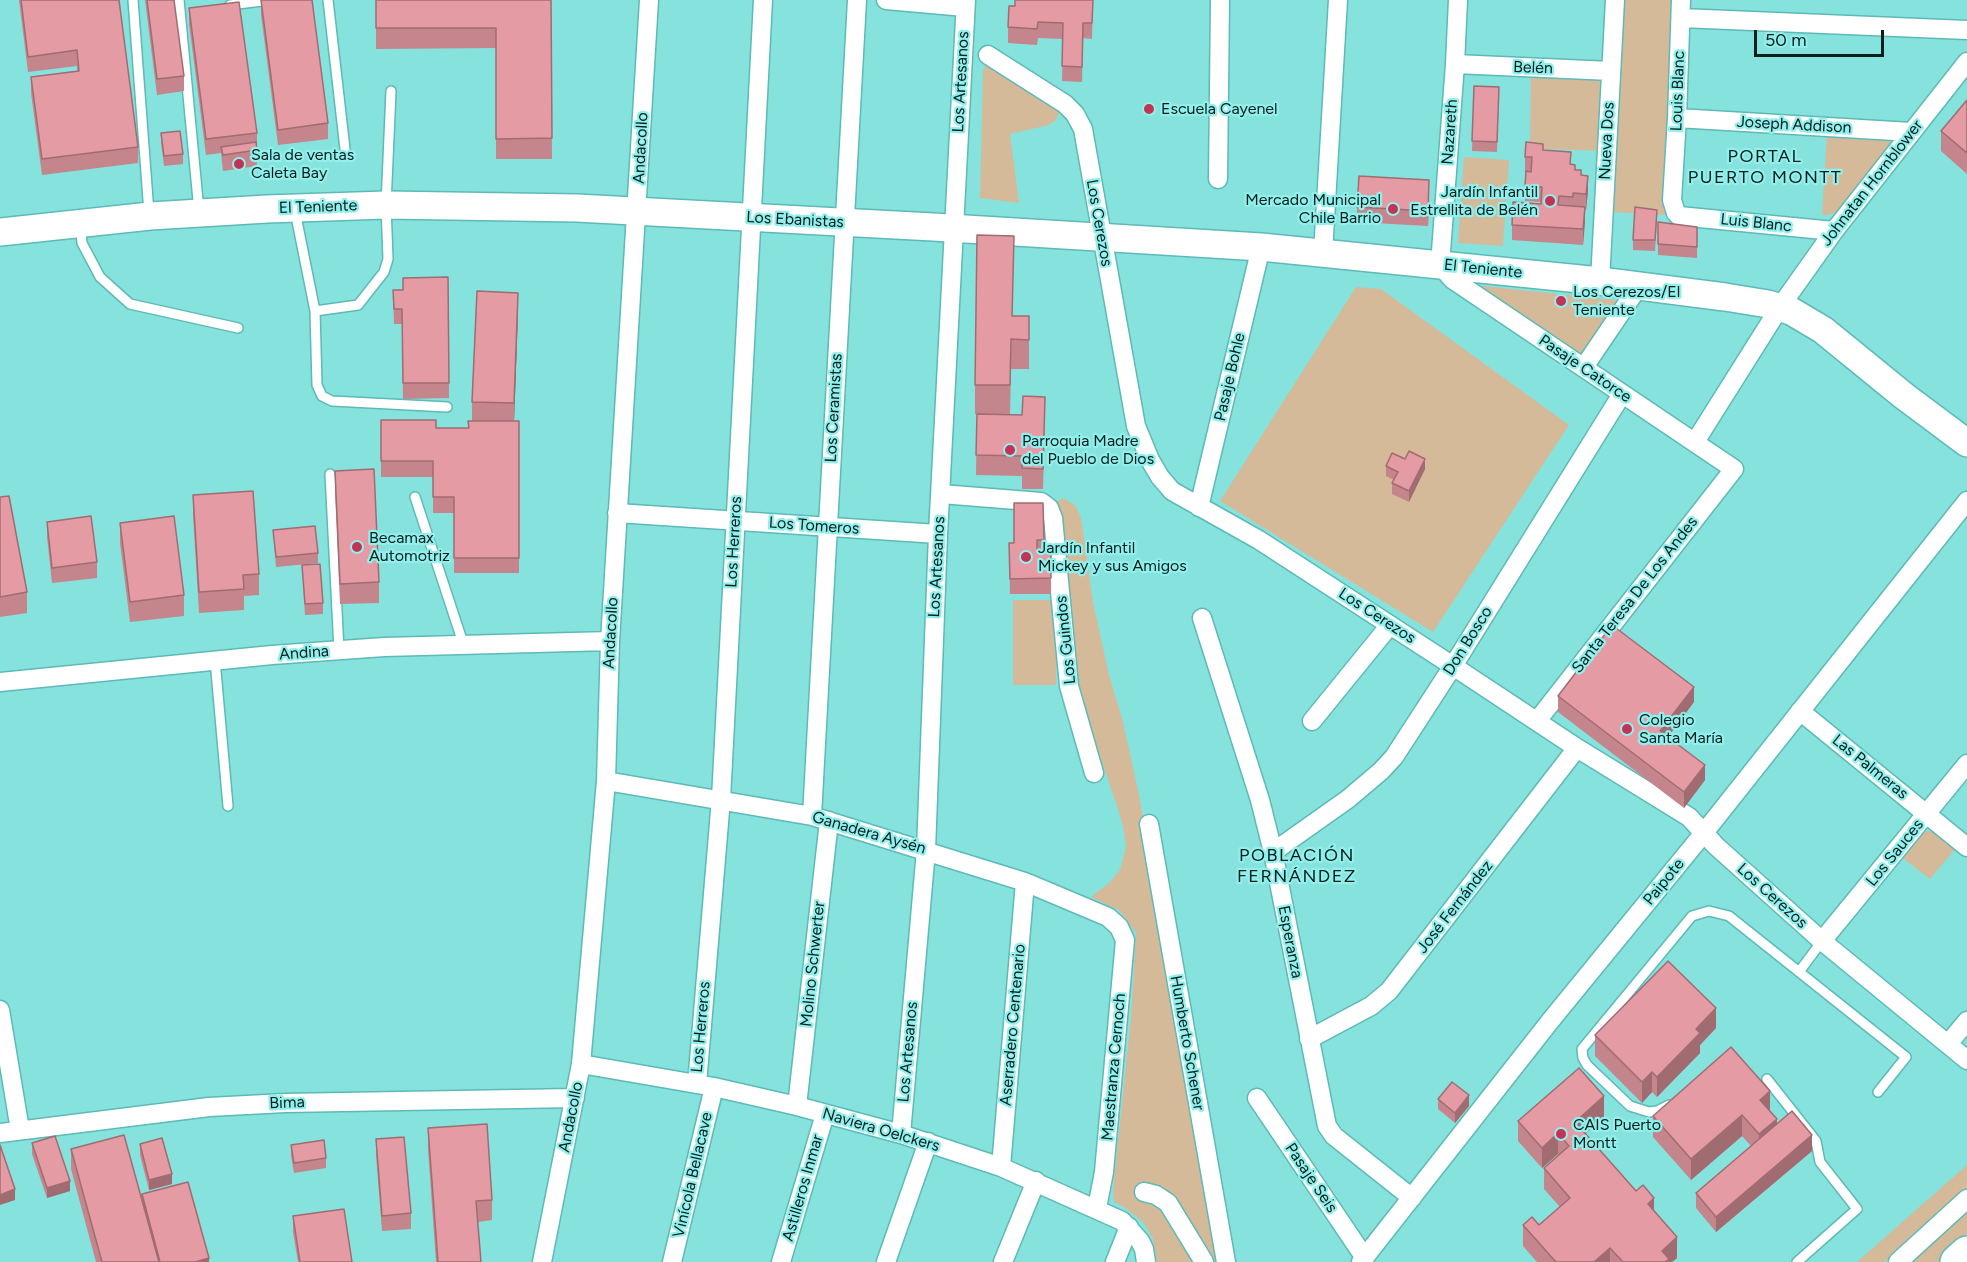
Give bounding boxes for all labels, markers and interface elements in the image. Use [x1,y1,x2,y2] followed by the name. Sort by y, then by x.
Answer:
[1757,18,1888,56] scale bar
[1765,29,1807,51] text: 50 m
[949,31,973,133] street label: Los Artesanos
[1667,50,1689,132] street label: Louis Blanc
[1513,58,1553,78] street label: Belén
[1161,99,1278,119] place label: Escuela Cayenel
[1438,99,1462,165] street label: Nazareth
[1142,102,1156,116] marker: Escuela Cayenel
[1595,102,1619,180] street label: Nueva Dos
[630,112,652,184] street label: Andacollo
[1736,112,1852,138] street label: Joseph Addison
[1817,116,1927,250] street label: Johnatan Hornblower
[251,145,354,183] place label: Sala de ventas Caleta Bay
[1688,146,1842,188] district label: PORTAL PUERTO MONTT
[232,157,246,171] marker: Sala de ventas Caleta Bay
[1082,178,1116,268] street label: Los Cerezos
[1410,182,1538,220] place label: Jardín Infantil Estrellita de Belén
[1245,190,1381,228] place label: Mercado Municipal Chile Barrio
[1543,194,1557,208] marker: Jardín Infantil Estrellita de Belén
[278,196,358,218] street label: El Teniente
[1386,202,1400,216] marker: Mercado Municipal Chile Barrio
[746,208,844,232] street label: Los Ebanistas
[1719,210,1793,236] street label: Luis Blanc
[1443,255,1523,283] street label: El Teniente
[1573,282,1680,320] place label: Los Cerezos/El Teniente
[1554,294,1568,308] marker: Los Cerezos/El Teniente
[1211,331,1249,423] street label: Pasaje Bohle
[1535,331,1635,407] street label: Pasaje Catorce
[822,353,846,463] street label: Los Ceramistas
[1022,431,1154,469] place label: Parroquia Madre del Pueblo de Dios
[1003,443,1017,457] marker: Parroquia Madre del Pueblo de Dios
[722,496,746,588] street label: Los Herreros
[768,513,860,539] street label: Los Tomeros
[1568,513,1702,677] street label: Santa Teresa De Los Andes
[925,516,949,618] street label: Los Artesanos
[369,528,450,566] place label: Becamax Automotriz
[1038,538,1187,576] place label: Jardín Infantil Mickey y sus Amigos
[350,540,364,554] marker: Becamax Automotriz
[1019,550,1033,564] marker: Jardín Infantil Mickey y sus Amigos
[1335,584,1419,648] street label: Los Cerezos
[1052,595,1080,685] street label: Los Guindos
[600,597,622,669] street label: Andacollo
[1439,603,1497,679] street label: Don Bosco
[278,642,330,664] street label: Andina
[1639,710,1723,748] place label: Colegio Santa María
[1620,722,1634,736] marker: Colegio Santa María
[1828,731,1912,803] street label: Las Palmeras
[810,808,928,858] street label: Ganadera Aysén
[1862,816,1928,890] street label: Los Sauces
[1237,845,1357,888] district label: POBLACIÓN FERNÁNDEZ
[1639,855,1689,909] street label: Paipote
[1413,857,1497,957] street label: José Fernández
[1733,859,1811,933] street label: Los Cerezos
[797,900,829,1028] street label: Molino Schwerter
[1274,904,1306,980] street label: Esperanza
[996,943,1030,1107] street label: Aserradero Centenario
[1166,974,1208,1112] street label: Humberto Schener
[687,981,715,1073] street label: Los Herreros
[1098,993,1130,1141] street label: Maestranza Cernoch
[894,1001,922,1103] street label: Los Artesanos
[555,1080,587,1154] street label: Andacollo
[269,1093,305,1113] street label: Bima
[820,1104,942,1156] street label: Naviera Oelckers
[669,1110,717,1240] street label: Vinícola Bellacave
[1573,1115,1661,1153] place label: CAIS Puerto Montt
[1554,1127,1568,1141] marker: CAIS Puerto Montt
[779,1132,827,1244] street label: Astilleros Inmar
[1281,1140,1341,1216] street label: Pasaje Seis

